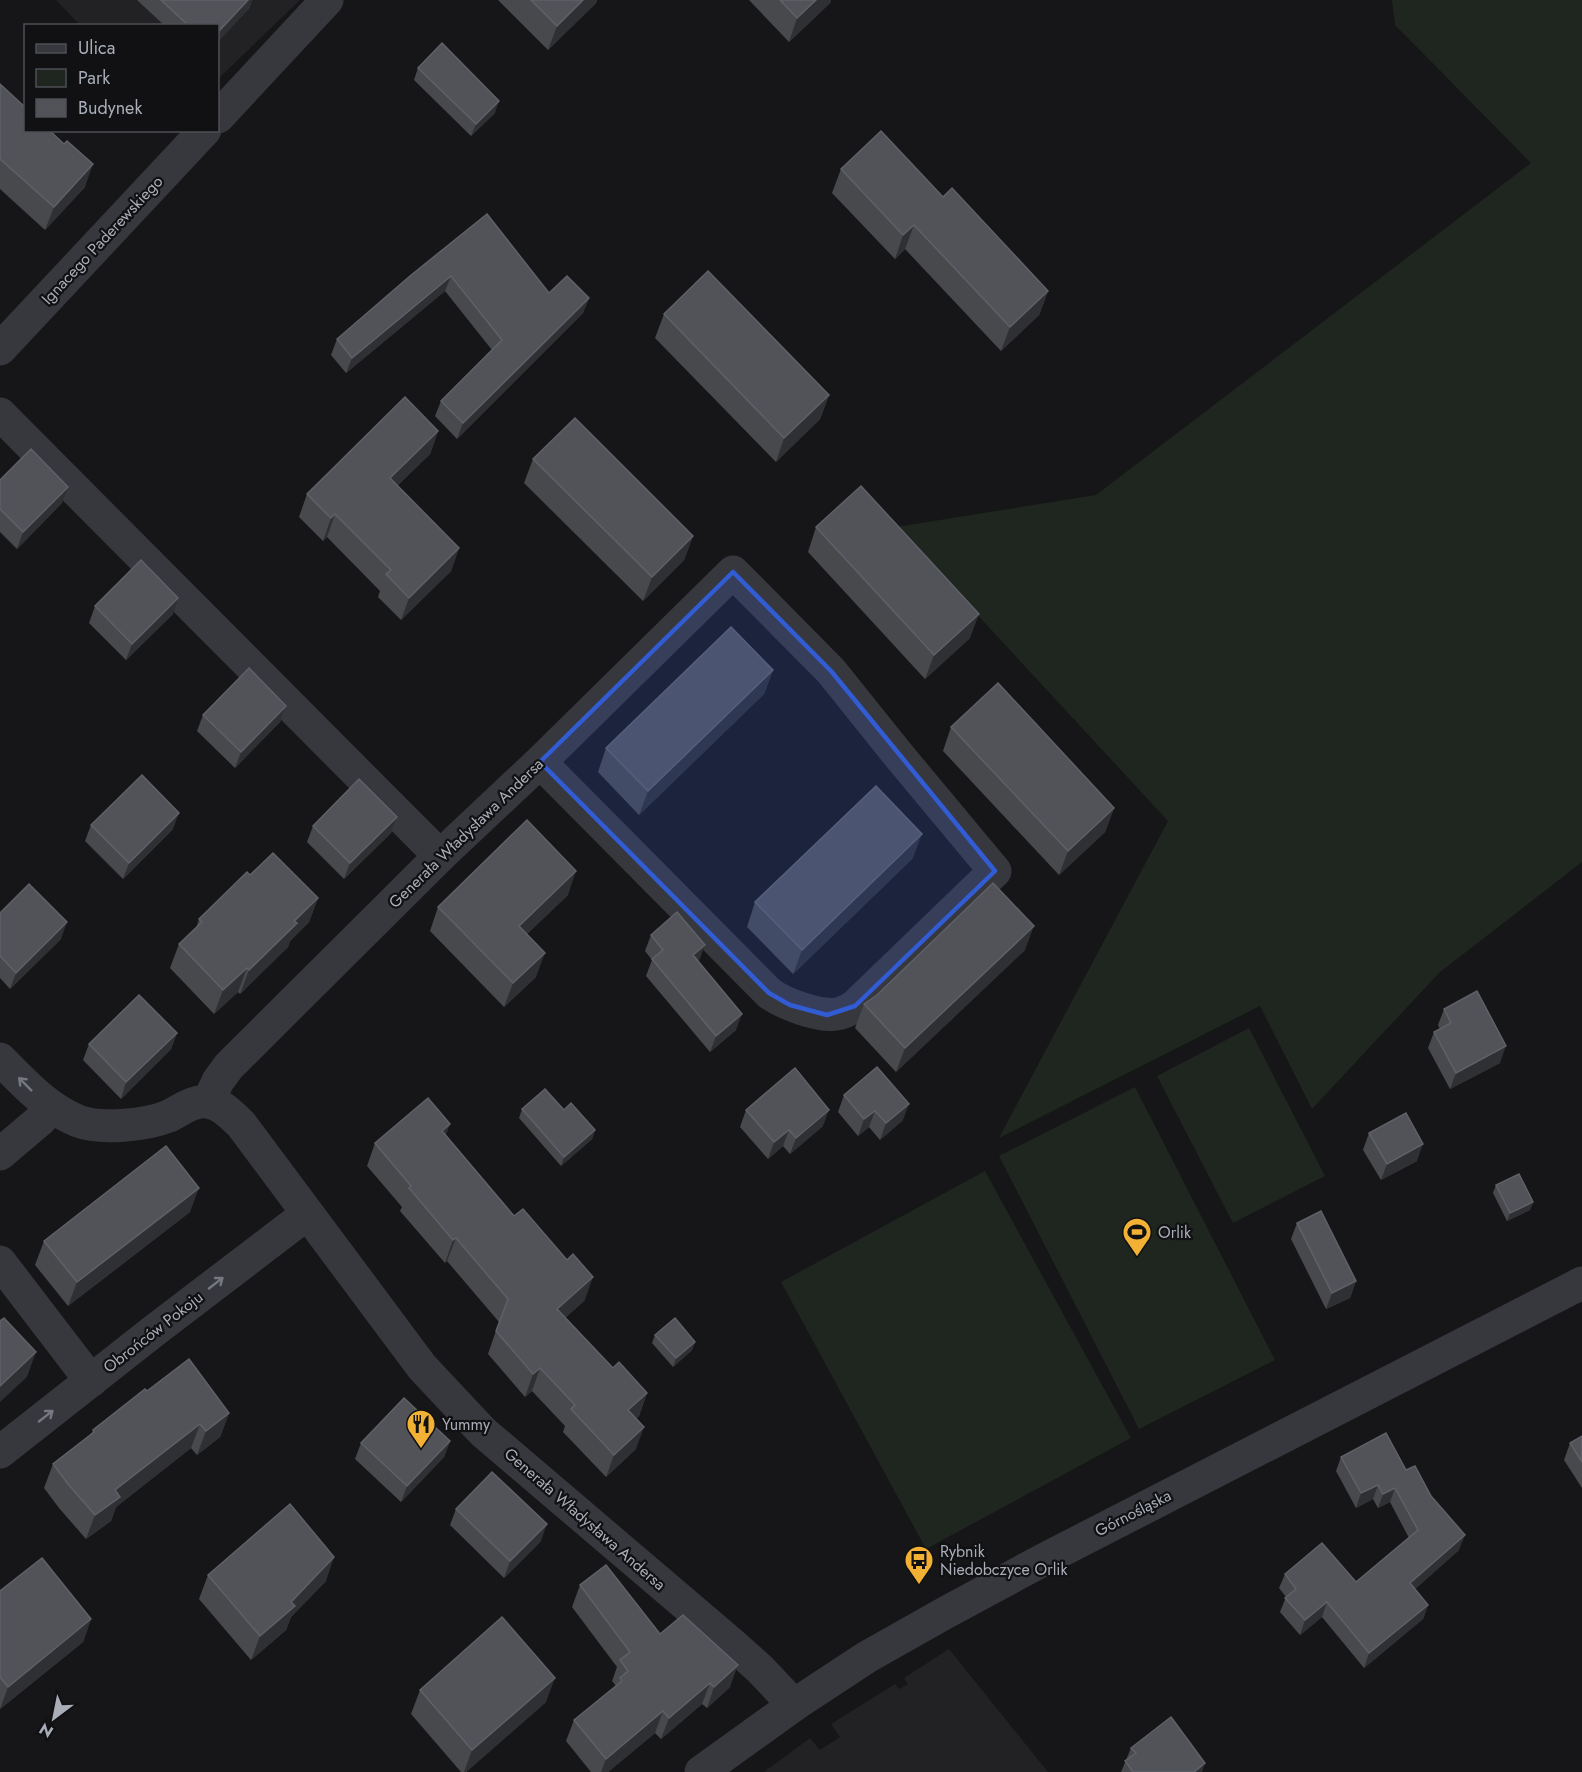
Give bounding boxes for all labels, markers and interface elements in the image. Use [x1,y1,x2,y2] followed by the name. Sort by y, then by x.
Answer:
[24,24,219,132] legend
[78,35,115,61] text: Ulica
[78,65,110,91] text: Park
[78,95,142,121] text: Budynek
[36,170,168,310] street label: Ignacego Paderewskiego
[384,753,548,913] street label: Generała Władysława Andersa
[18,1076,32,1091] one-way arrow
[1121,1216,1153,1258] sports icon: Orlik
[1158,1221,1192,1244] place label: Orlik
[208,1277,224,1290] one-way arrow
[98,1286,208,1378] street label: Obrońców Pokoju
[405,1408,437,1450] restaurant icon: Yummy
[38,1410,54,1423] one-way arrow
[442,1413,491,1436] place label: Yummy
[499,1442,671,1596] street label: Generała Władysława Andersa
[1091,1484,1175,1542] street label: Górnośląska
[940,1540,1068,1581] place label: Rybnik Niedobczyce Orlik
[903,1544,935,1586] bus stop icon: Rybnik Niedobczyce Orlik
[24,1688,84,1748] north arrow
[35,1717,58,1743] text: N

